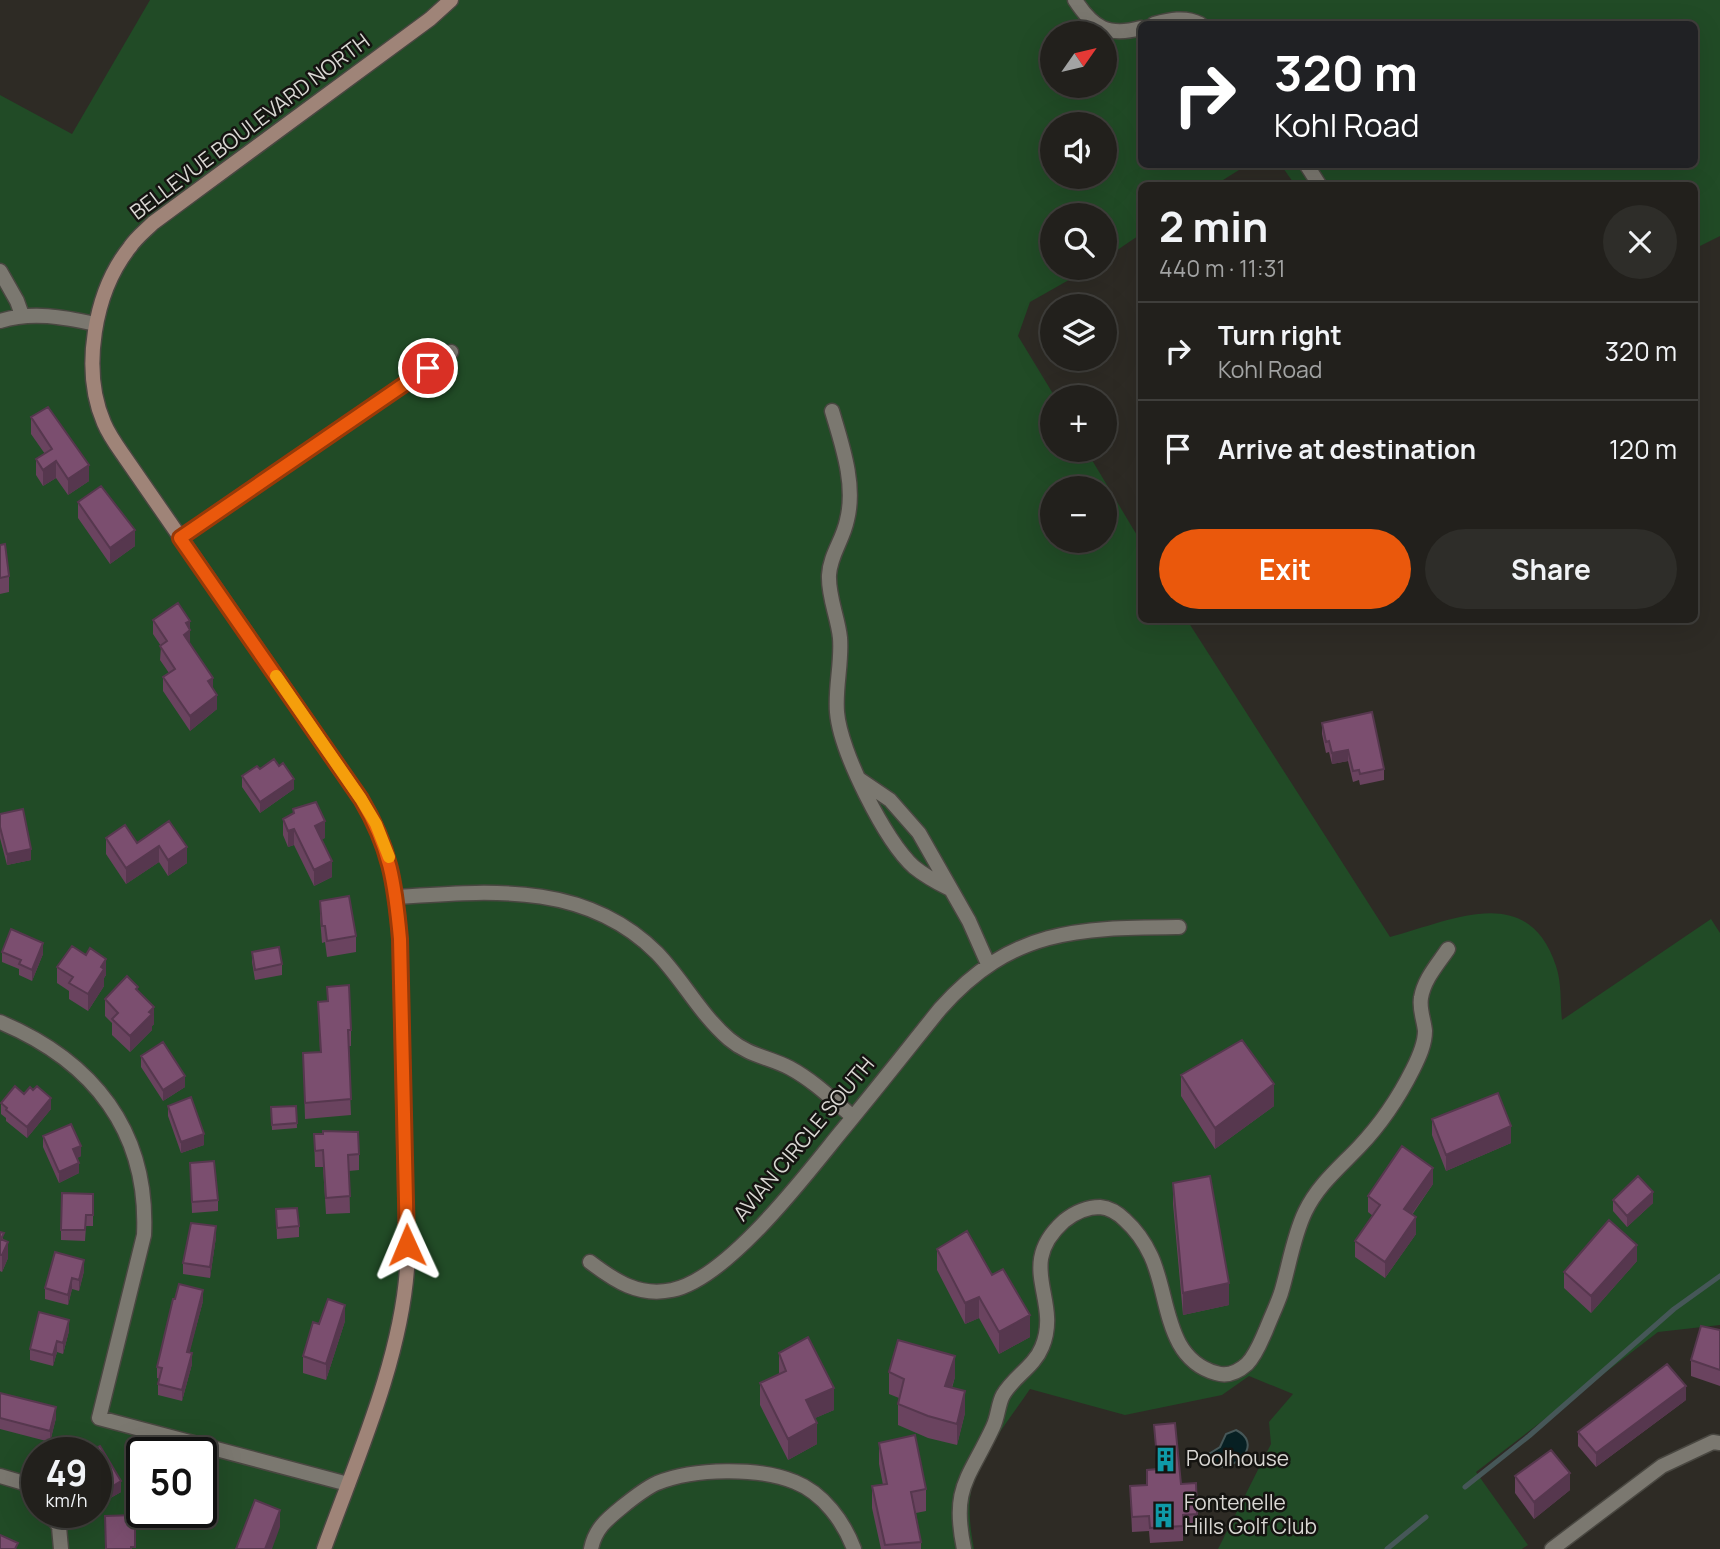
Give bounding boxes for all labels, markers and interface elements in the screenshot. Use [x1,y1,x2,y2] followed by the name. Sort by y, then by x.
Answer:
[1040,21,1116,98] north arrow
[1040,21,1117,553] map controls
[124,27,375,226] street label: BELLEVUE BOULEVARD NORTH
[1274,39,1418,106] text: 320 m
[1159,49,1250,140] icon: right
[1274,103,1419,147] text: Kohl Road
[1040,112,1117,189] button: sound
[1159,197,1268,255] text: 2 min
[1040,203,1117,280] button: search
[1603,205,1677,279] button: close
[1159,252,1285,284] text: 440 m · 11:31
[1040,294,1117,371] button: layers
[1218,317,1342,353] text: Turn right
[1159,332,1197,370] icon: right
[1605,333,1677,369] text: 320 m
[398,338,458,398] pin
[409,349,447,387] icon: arrive
[1218,353,1322,385] text: Kohl Road
[1040,385,1117,462] button: +
[1159,430,1197,468] icon: arrive
[1218,431,1476,467] text: Arrive at destination
[1609,431,1677,467] text: 120 m
[1040,476,1117,553] button: −
[1159,529,1411,609] button: Exit
[1425,529,1677,609] button: Share
[726,1050,880,1226] street label: AVIAN CIRCLE SOUTH
[370,1208,444,1282] position arrow
[126,1437,217,1528] speed limit sign: 50
[1186,1444,1289,1472] place label: Poolhouse
[1152,1445,1180,1473] building icon: Poolhouse
[45,1449,88,1497] text: 49
[46,1488,87,1512] text: km/h
[1184,1488,1317,1540] place label: Fontenelle Hills Golf Club
[1150,1501,1178,1529] building icon: Fontenelle Hills Golf Club

